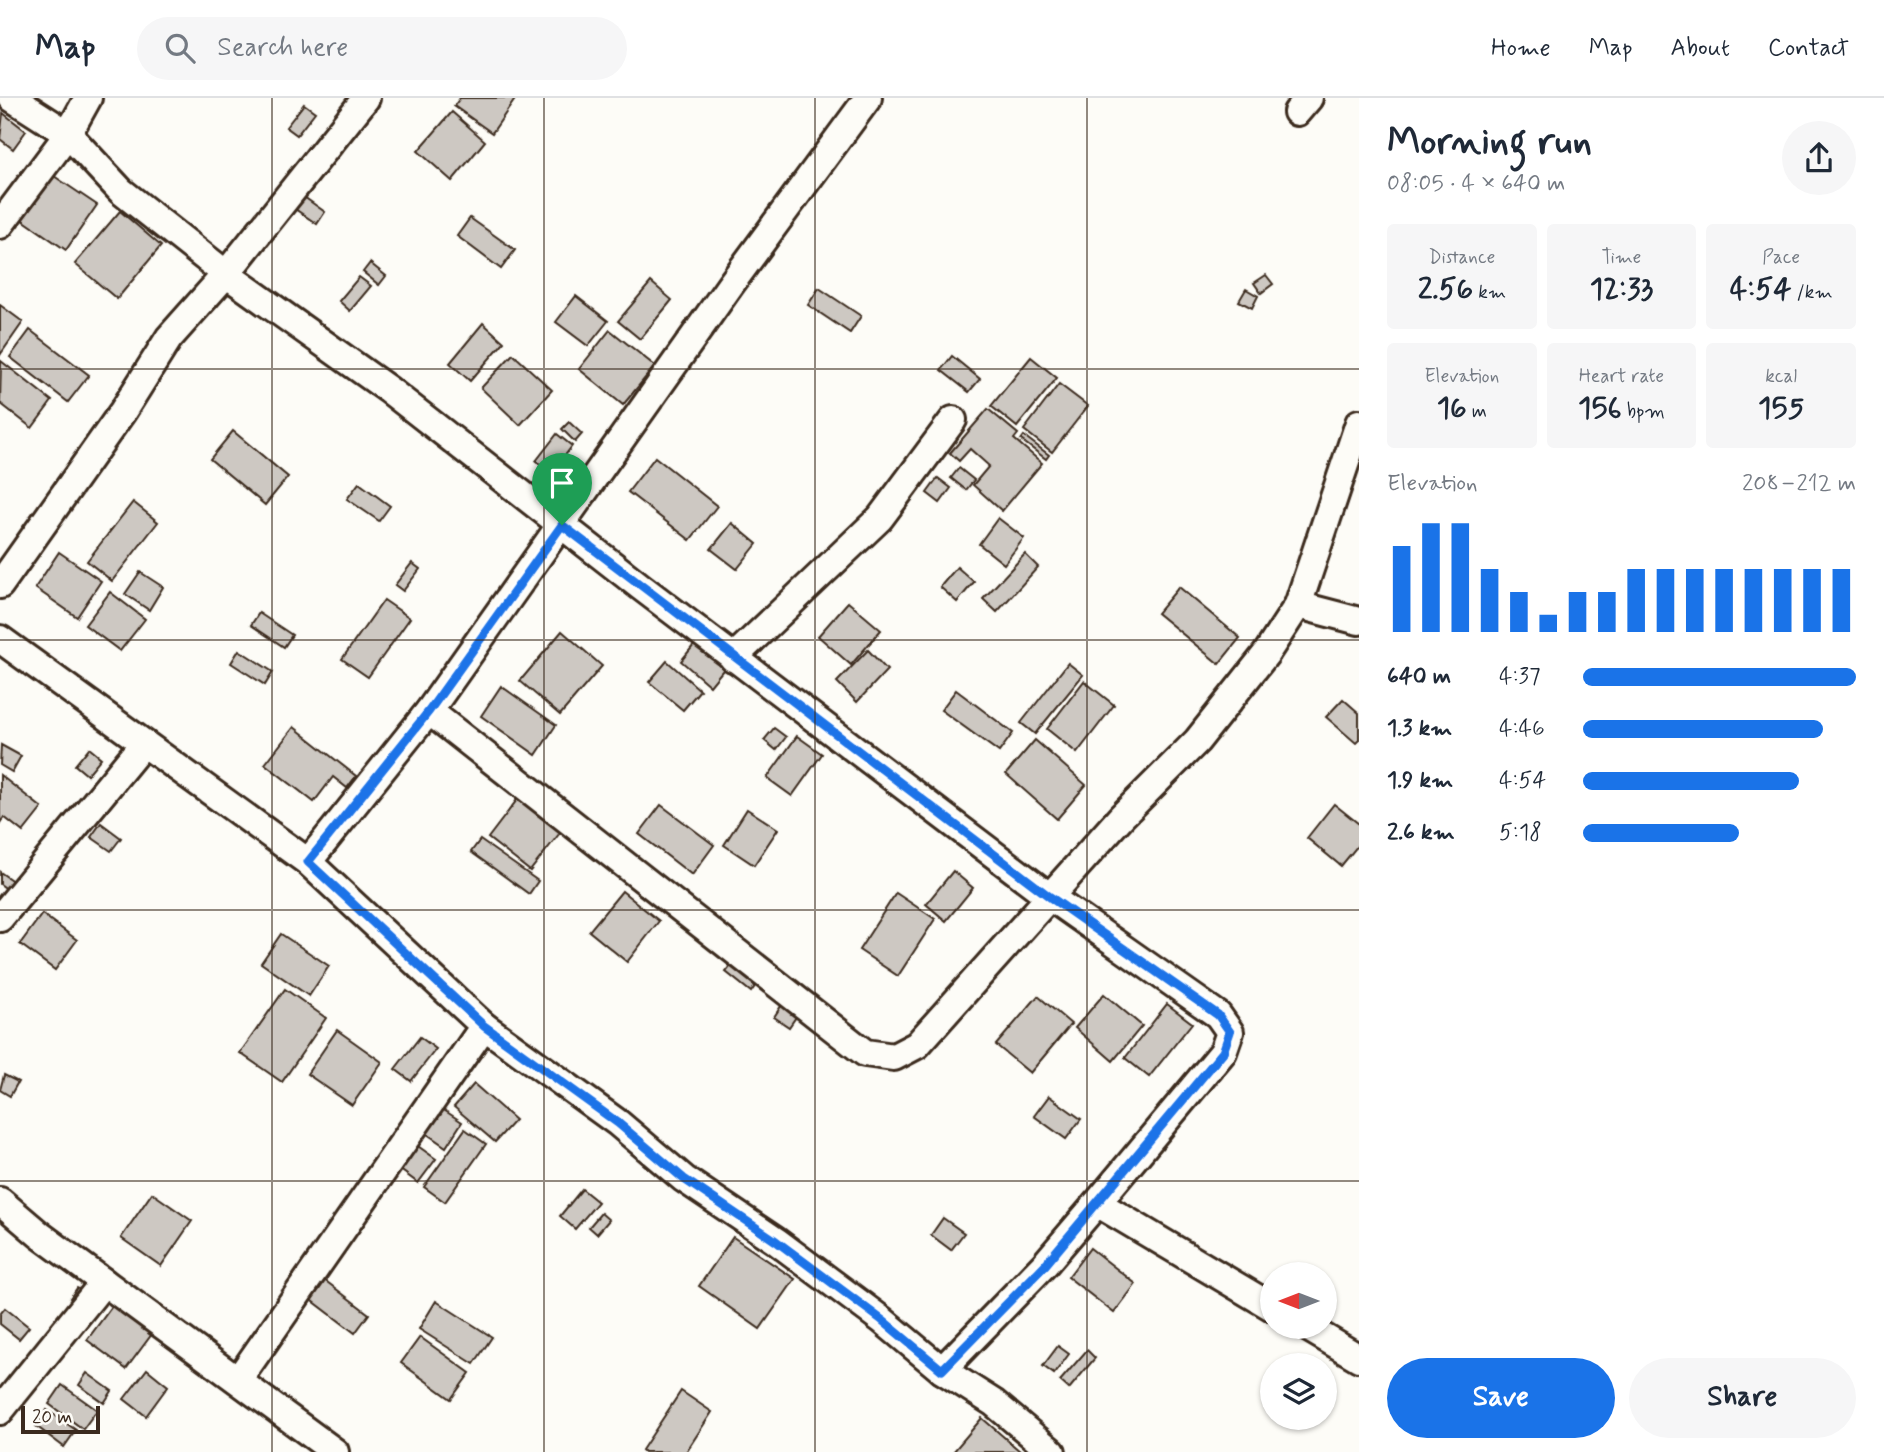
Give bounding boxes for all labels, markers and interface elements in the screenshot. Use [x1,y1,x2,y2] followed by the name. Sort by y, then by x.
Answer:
[137,17,627,80] search box
[35,26,95,70] text: Map
[161,29,199,67] icon: search
[217,31,348,65] text: Search here
[1491,33,1551,64] text: Home
[1589,33,1633,64] text: Map
[1671,33,1730,64] text: About
[1768,33,1849,64] text: Contact
[1387,118,1592,167] text: Morning run
[1782,121,1856,195] button: share
[1387,169,1565,199] text: 08:05 · 4 × 640 m
[1428,245,1495,270] text: Distance
[1602,245,1641,270] text: Time
[1762,245,1800,270] text: Pace
[1418,270,1473,309] text: 2.56
[1590,270,1653,309] text: 12:33
[1730,270,1791,309] text: 4:54
[1473,280,1506,305] text: km
[1791,280,1833,305] text: /km
[1424,364,1499,389] text: Elevation
[1579,364,1664,389] text: Heart rate
[1765,364,1797,389] text: kcal
[1437,389,1467,428] text: 16
[1578,389,1622,428] text: 156
[1758,389,1804,428] text: 155
[1467,399,1487,424] text: m
[1622,399,1665,424] text: bpm
[532,453,592,525] pin
[543,464,581,502] icon: arrive
[1387,469,1478,499] text: Elevation
[1742,469,1856,499] text: 208–212 m
[1387,662,1451,692] text: 640 m
[1499,662,1541,692] text: 4:37
[1387,714,1452,744] text: 1.3 km
[1499,714,1545,744] text: 4:46
[1387,766,1453,796] text: 1.9 km
[1499,766,1546,796] text: 4:54
[1387,818,1455,848] text: 2.6 km
[1499,818,1542,848] text: 5:18
[1260,1262,1337,1339] north arrow
[1260,1262,1337,1430] map controls
[1260,1353,1337,1430] button: layers
[1387,1358,1615,1438] button: Save
[1629,1358,1856,1438] button: Share
[21,1403,100,1435] scale bar
[32,1405,72,1430] text: 20 m

